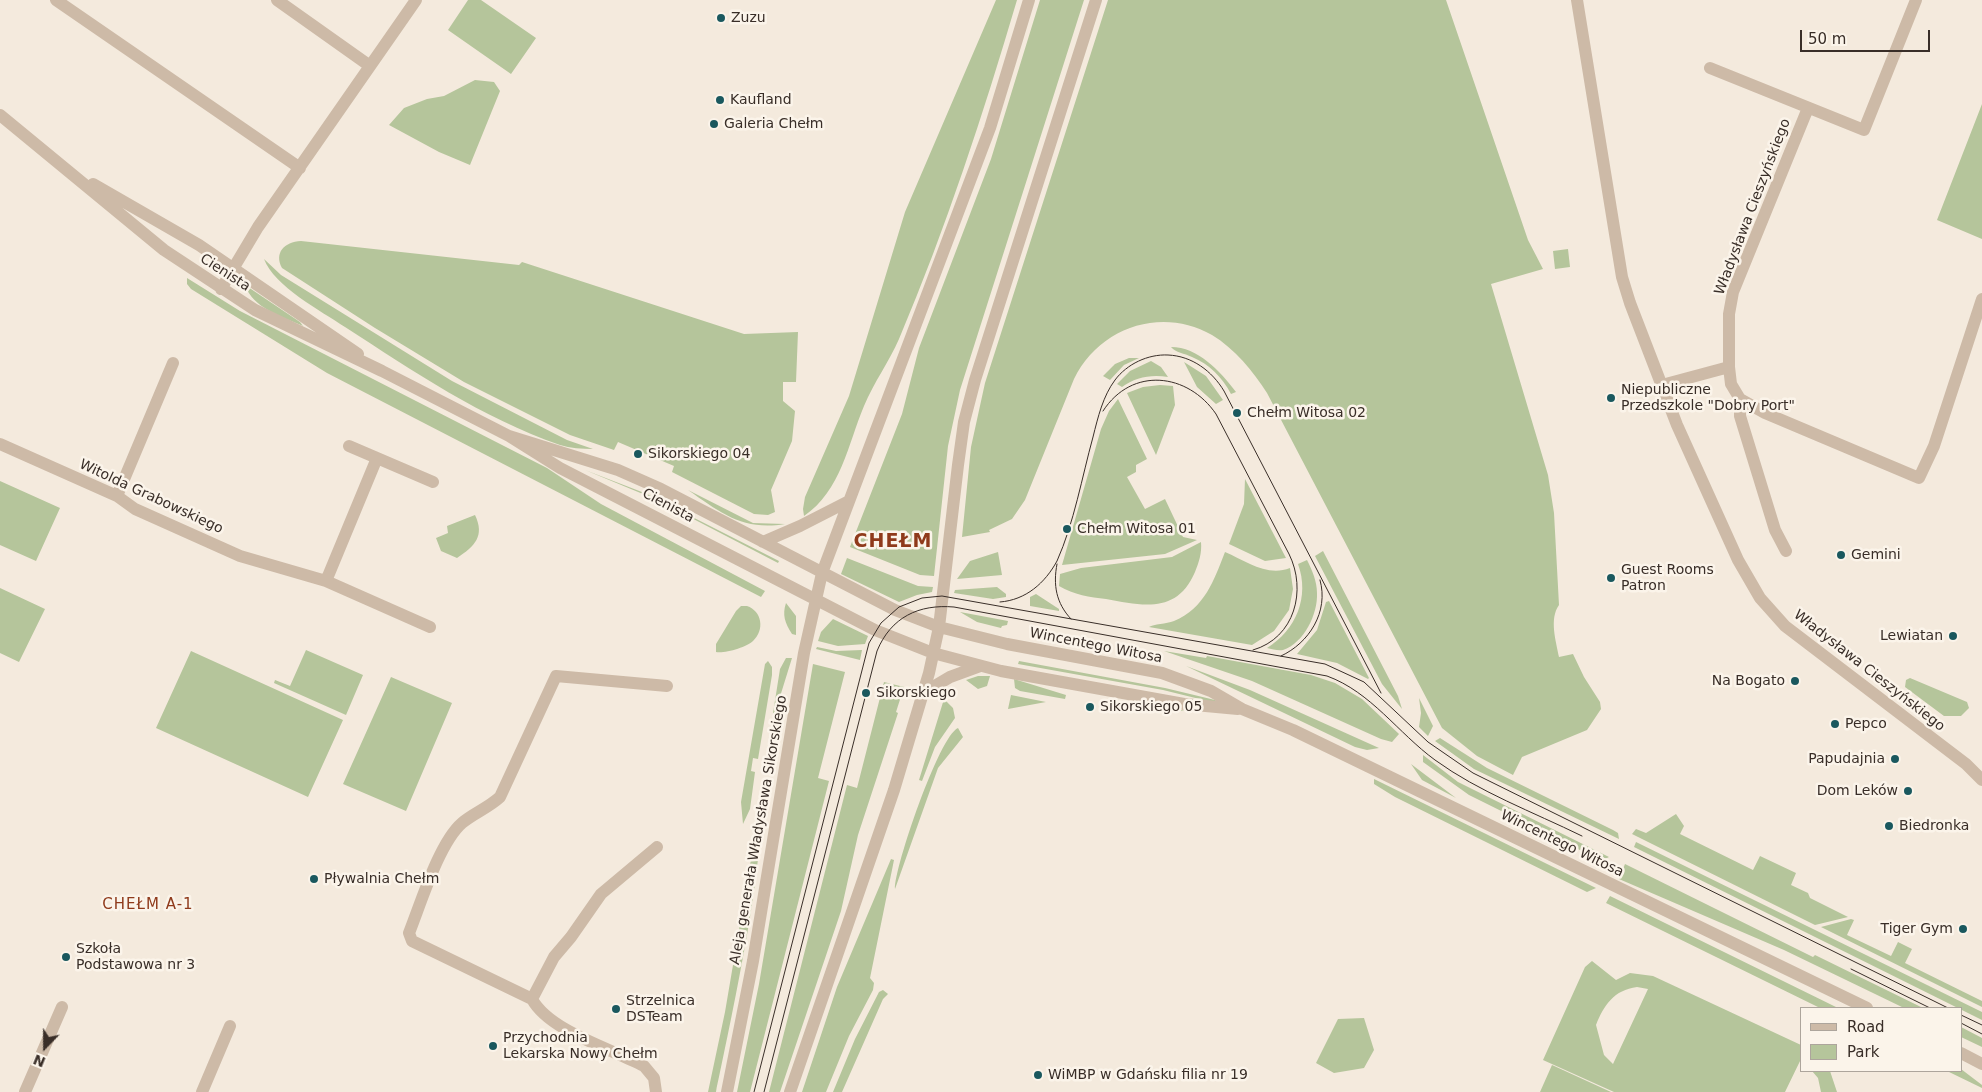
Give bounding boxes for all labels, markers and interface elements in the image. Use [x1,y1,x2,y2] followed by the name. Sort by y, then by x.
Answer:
[731,10,766,26] place label: Zuzu
[715,12,727,24] marker: Zuzu
[1802,20,1932,52] scale bar
[1808,30,1846,48] text: 50 m
[730,92,792,108] place label: Kaufland
[714,94,726,106] marker: Kaufland
[724,116,823,132] place label: Galeria Chełm
[1712,117,1794,297] street label: Władysława Cieszyńskiego
[708,118,720,130] marker: Galeria Chełm
[197,251,253,295] street label: Cienista
[1621,382,1795,414] place label: Niepubliczne Przedszkole "Dobry Port"
[1605,392,1617,404] marker: Niepubliczne Przedszkole "Dobry Port"
[1247,405,1366,421] place label: Chełm Witosa 02
[1231,407,1243,419] marker: Chełm Witosa 02
[648,446,750,462] place label: Sikorskiego 04
[632,448,644,460] marker: Sikorskiego 04
[76,456,226,538] street label: Witolda Grabowskiego
[639,485,697,527] street label: Cienista
[1077,521,1196,537] place label: Chełm Witosa 01
[1061,523,1073,535] marker: Chełm Witosa 01
[853,531,933,553] district label: CHEŁM
[1851,547,1901,563] place label: Gemini
[1835,549,1847,561] marker: Gemini
[1621,562,1714,594] place label: Guest Rooms Patron
[1605,572,1617,584] marker: Guest Rooms Patron
[1790,607,1948,735] street label: Władysława Cieszyńskiego
[1028,625,1164,667] street label: Wincentego Witosa
[1880,628,1943,644] place label: Lewiatan
[1947,630,1959,642] marker: Lewiatan
[1712,673,1785,689] place label: Na Bogato
[1789,675,1801,687] marker: Na Bogato
[876,685,956,701] place label: Sikorskiego
[860,687,872,699] marker: Sikorskiego
[727,694,791,966] street label: Aleja generała Władysława Sikorskiego
[1100,699,1202,715] place label: Sikorskiego 05
[1084,701,1096,713] marker: Sikorskiego 05
[1845,716,1887,732] place label: Pepco
[1829,718,1841,730] marker: Pepco
[1808,751,1885,767] place label: Papudajnia
[1889,753,1901,765] marker: Papudajnia
[1817,783,1898,799] place label: Dom Leków
[1902,785,1914,797] marker: Dom Leków
[1498,807,1626,881] street label: Wincentego Witosa
[1899,818,1969,834] place label: Biedronka
[1883,820,1895,832] marker: Biedronka
[324,871,439,887] place label: Pływalnia Chełm
[308,873,320,885] marker: Pływalnia Chełm
[101,896,195,914] district label: CHEŁM A-1
[1881,921,1953,937] place label: Tiger Gym
[1957,923,1969,935] marker: Tiger Gym
[76,941,195,974] place label: Szkoła Podstawowa nr 3
[60,951,72,963] marker: Szkoła Podstawowa nr 3
[626,993,695,1026] place label: Strzelnica DSTeam
[610,1003,622,1015] marker: Strzelnica DSTeam
[1800,1007,1962,1072] legend
[1847,1018,1885,1036] text: Road
[20,1022,70,1072] north arrow
[503,1030,658,1062] place label: Przychodnia Lekarska Nowy Chełm
[487,1040,499,1052] marker: Przychodnia Lekarska Nowy Chełm
[1847,1043,1879,1061] text: Park
[31,1051,48,1071] text: N
[1048,1067,1248,1083] place label: WiMBP w Gdańsku filia nr 19
[1032,1069,1044,1081] marker: WiMBP w Gdańsku filia nr 19

